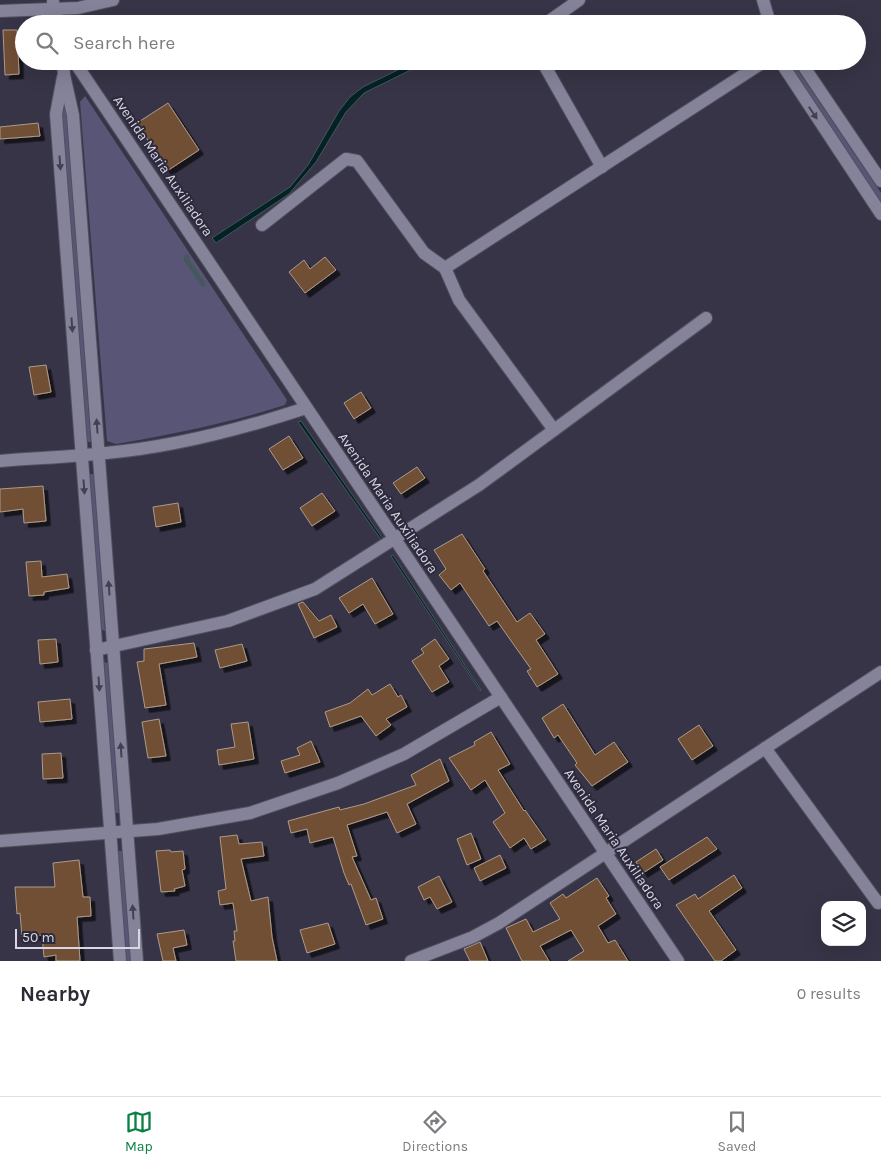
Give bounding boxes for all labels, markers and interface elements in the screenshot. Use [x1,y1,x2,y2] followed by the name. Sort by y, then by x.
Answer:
[15,15,866,70] search box
[33,29,61,57] icon: search
[73,32,175,54] text: Search here
[110,92,216,240] street label: Avenida Maria Auxiliadora
[809,107,818,120] one-way arrow
[56,155,64,171] one-way arrow
[68,317,76,333] one-way arrow
[93,418,101,434] one-way arrow
[335,429,441,577] street label: Avenida Maria Auxiliadora
[80,479,88,495] one-way arrow
[105,580,113,596] one-way arrow
[95,676,103,692] one-way arrow
[117,742,125,758] one-way arrow
[561,765,667,913] street label: Avenida Maria Auxiliadora
[821,901,866,946] map controls
[821,901,866,946] button: layers
[129,904,137,920] one-way arrow
[15,926,140,949] scale bar
[22,929,55,946] text: 50 m
[20,982,90,1006] text: Nearby
[797,984,861,1003] text: 0 results
[125,1108,153,1155] tab: Map
[402,1108,468,1155] tab: Directions
[718,1108,756,1155] tab: Saved

